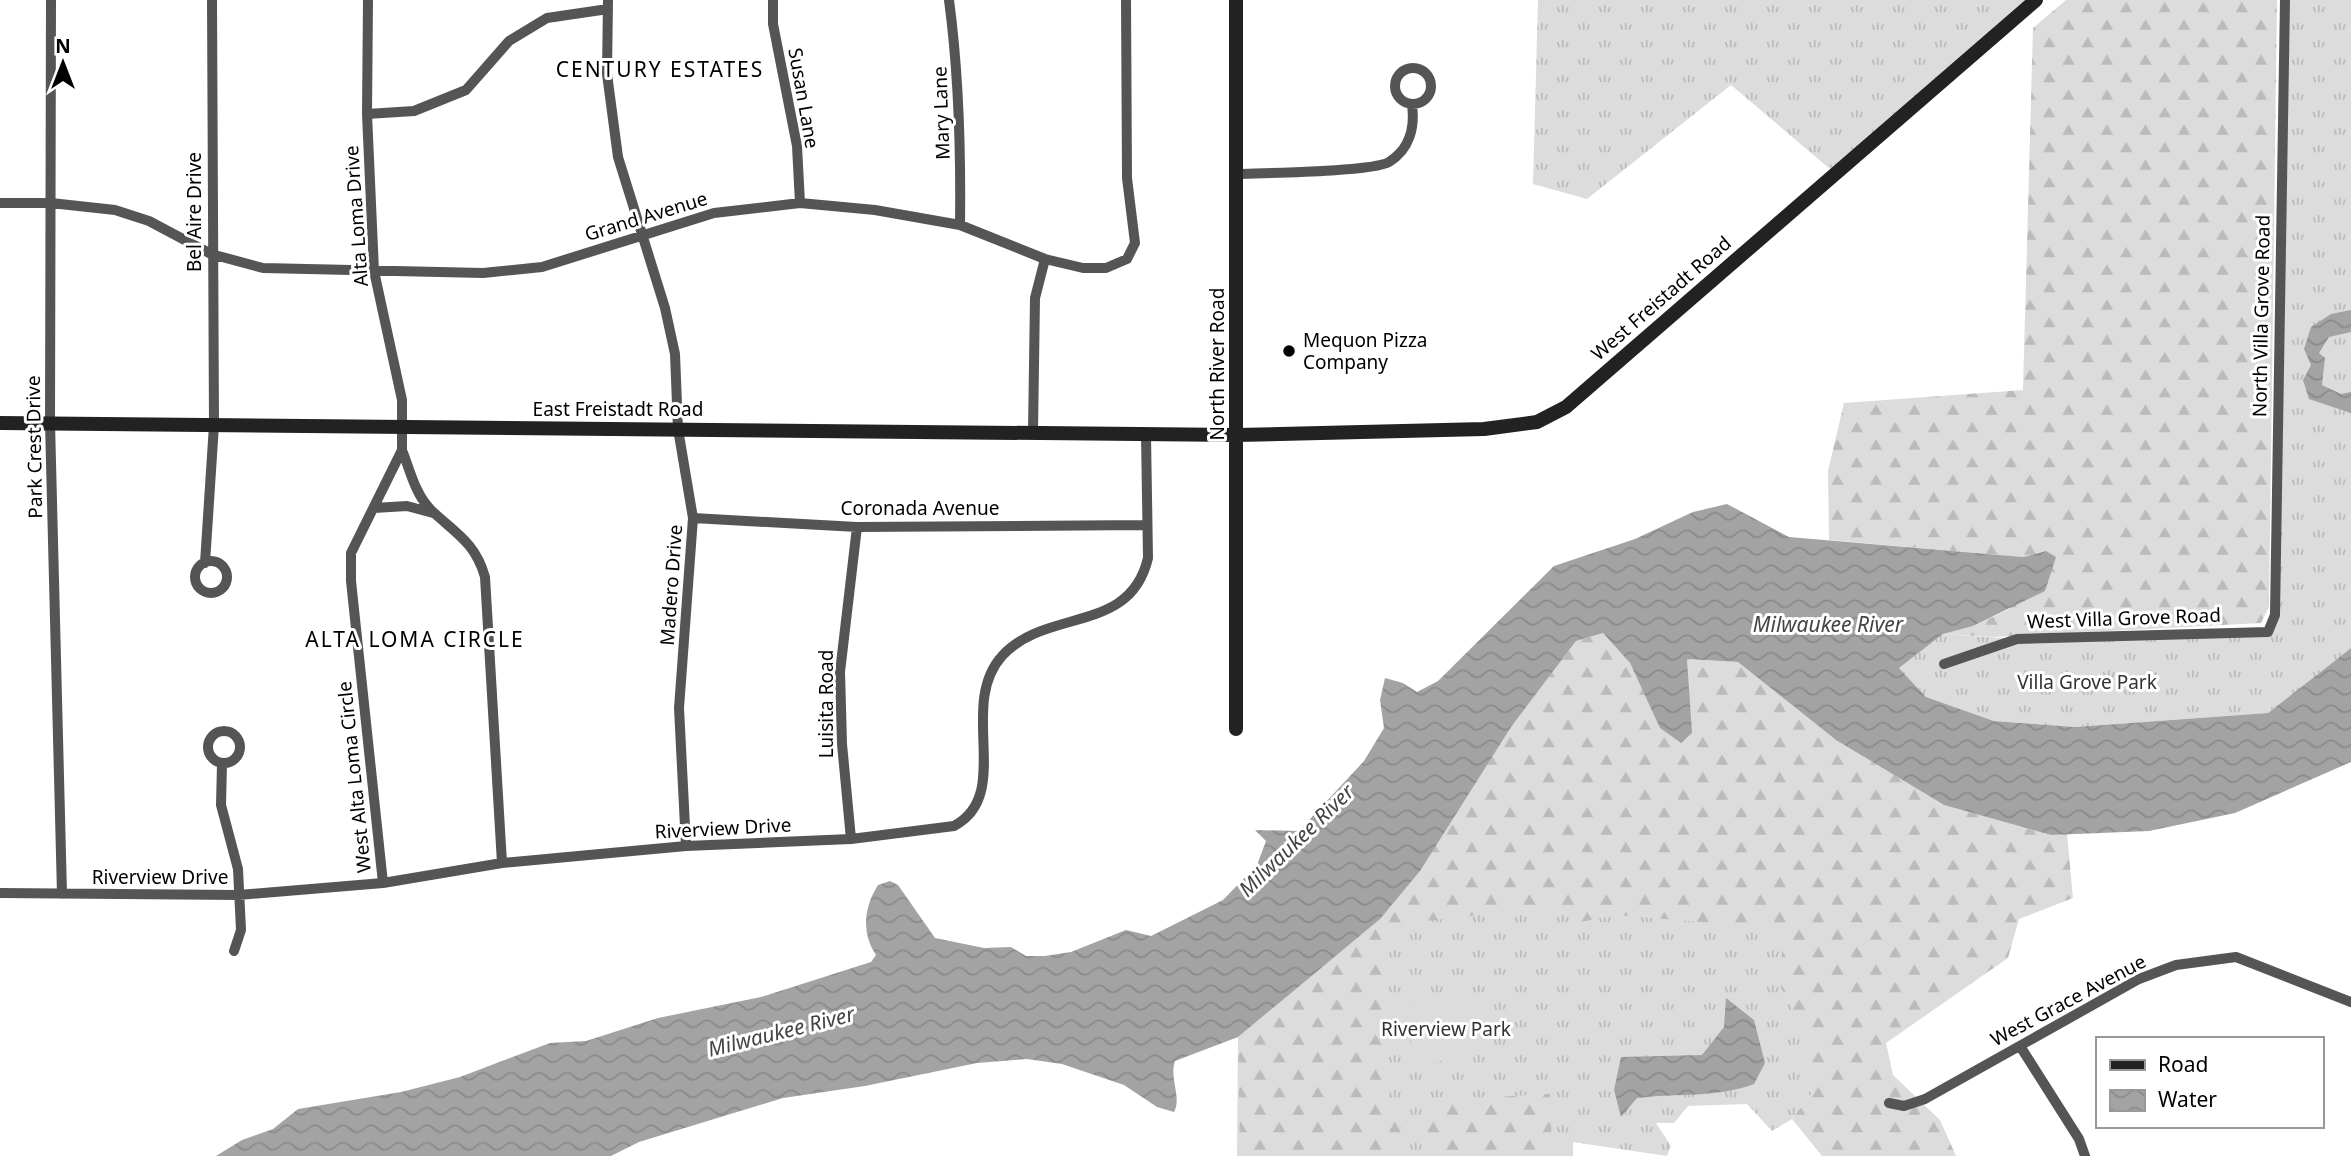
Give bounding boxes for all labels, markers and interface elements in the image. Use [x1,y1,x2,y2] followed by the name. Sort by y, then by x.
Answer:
[28,28,98,98] north arrow
[55,33,71,59] text: N
[782,46,826,150] street label: Susan Lane
[556,55,764,83] district label: CENTURY ESTATES
[926,66,956,160] street label: Mary Lane
[338,145,374,287] street label: Alta Loma Drive
[181,152,207,272] street label: Bel Aire Drive
[581,185,711,247] street label: Grand Avenue
[2246,215,2276,417] street label: North Villa Grove Road
[1585,230,1737,366] street label: West Freistadt Road
[1204,288,1230,440] street label: North River Road
[1303,327,1427,375] place label: Mequon Pizza Company
[1281,343,1297,359] marker: Mequon Pizza Company
[20,375,48,519] street label: Park Crest Drive
[533,396,703,422] street label: East Freistadt Road
[841,495,999,521] street label: Coronada Avenue
[654,524,688,646] street label: Madero Drive
[2027,602,2221,634] street label: West Villa Grove Road
[1753,610,1905,638] water label: Milwaukee River
[305,625,525,653] district label: ALTA LOMA CIRCLE
[813,650,839,758] street label: Luisita Road
[2017,669,2157,695] park label: Villa Grove Park
[331,680,377,874] street label: West Alta Loma Circle
[1232,777,1361,902] water label: Milwaukee River
[654,811,792,845] street label: Riverview Drive
[92,864,228,890] street label: Riverview Drive
[1986,948,2150,1052] street label: West Grace Avenue
[705,999,859,1063] water label: Milwaukee River
[1381,1016,1511,1042] park label: Riverview Park
[2096,1037,2323,1128] legend
[2158,1050,2208,1078] text: Road
[2158,1085,2217,1113] text: Water

